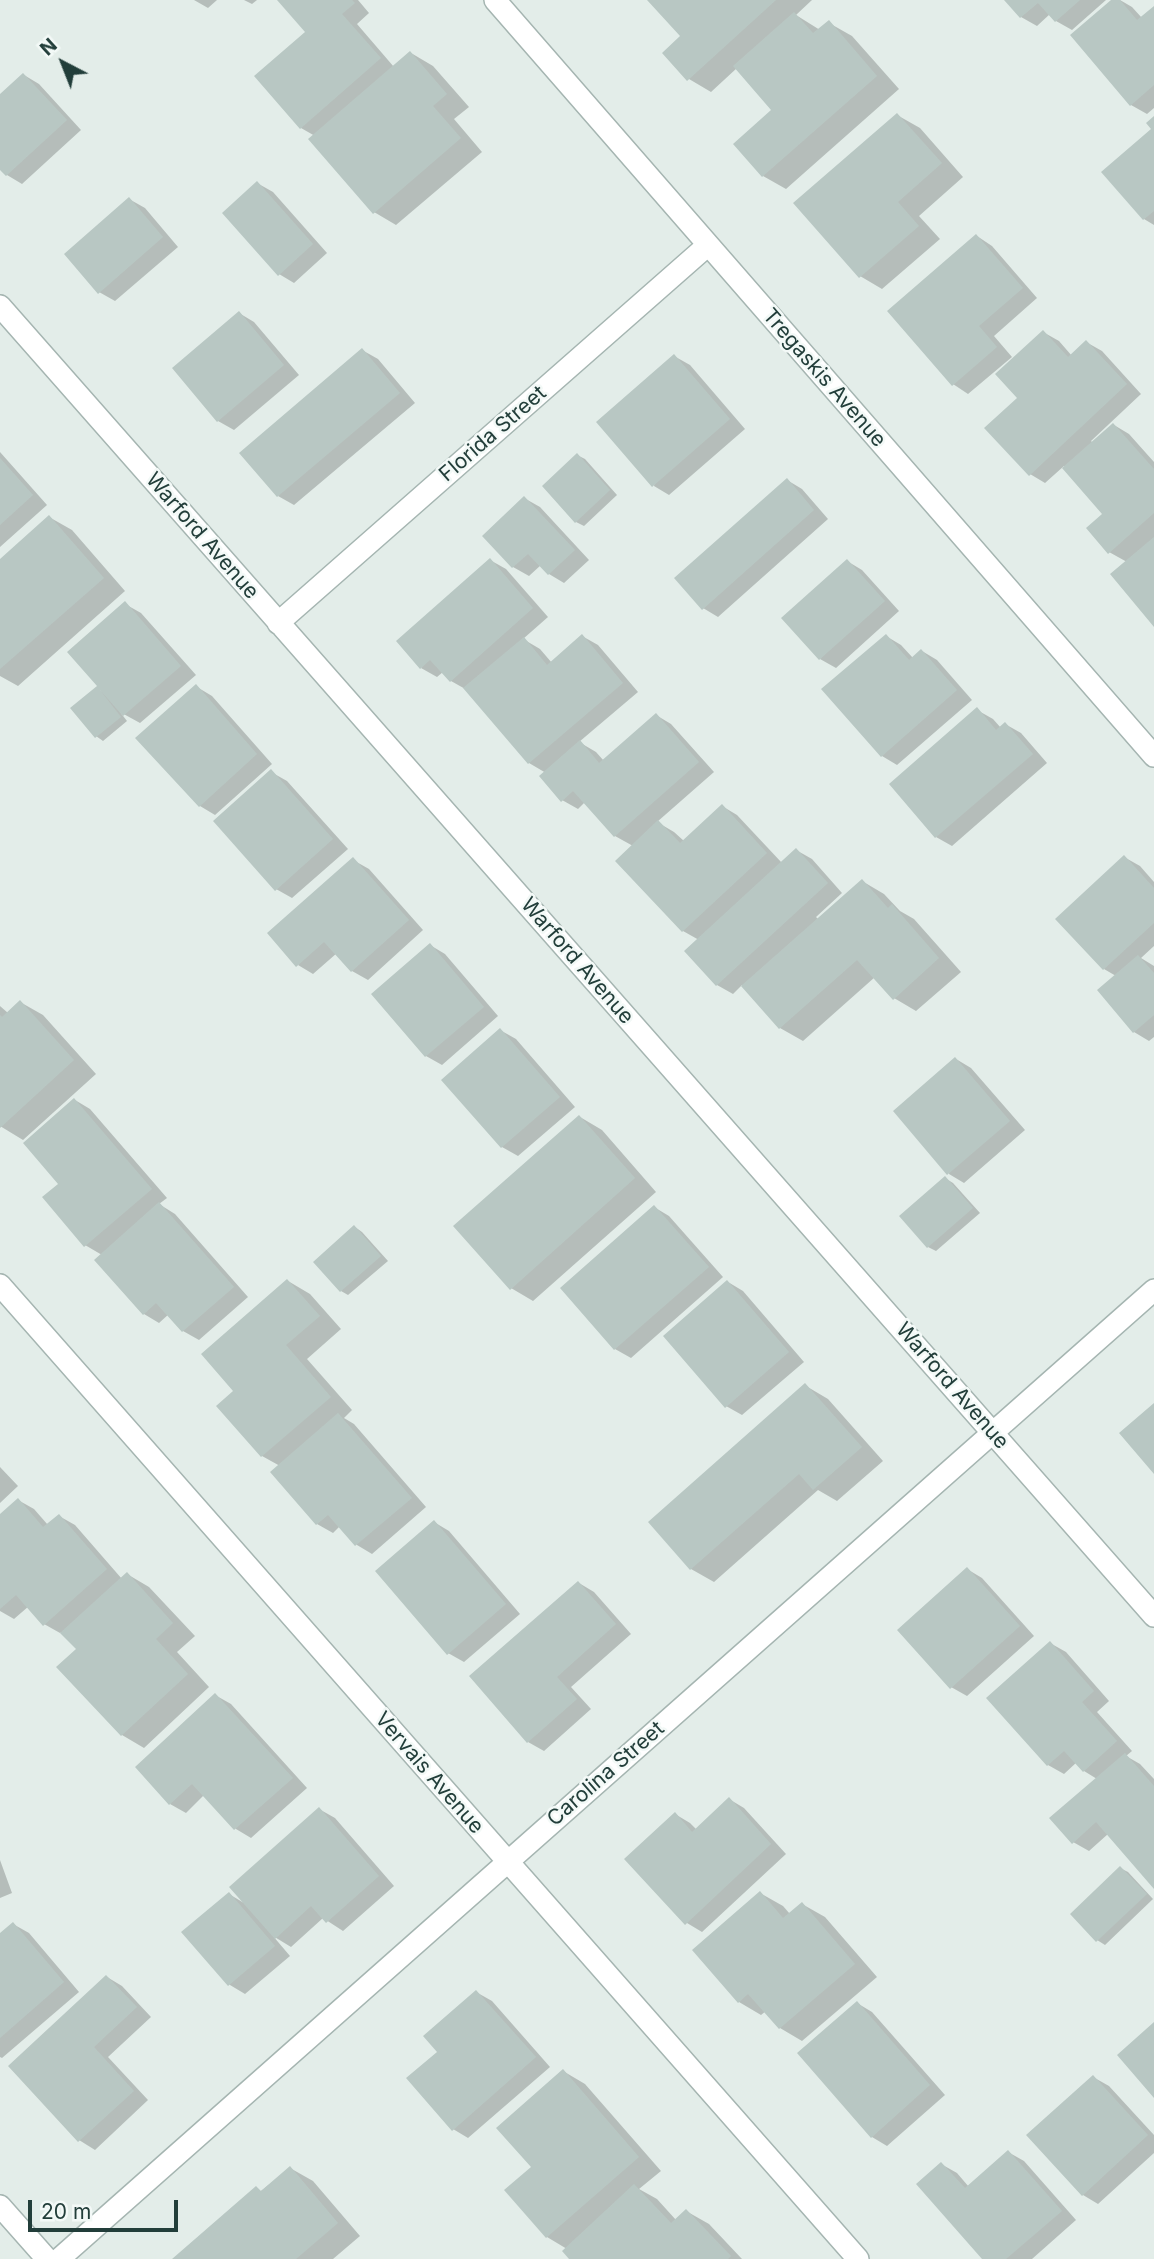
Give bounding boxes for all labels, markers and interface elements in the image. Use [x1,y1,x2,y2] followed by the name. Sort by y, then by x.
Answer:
[28,28,98,98] north arrow
[36,34,62,60] text: N
[757,304,891,452] street label: Tregaskis Avenue
[434,381,552,487] street label: Florida Street
[140,468,264,604] street label: Warford Avenue
[515,893,639,1029] street label: Warford Avenue
[890,1318,1014,1454] street label: Warford Avenue
[369,1707,489,1839] street label: Vervais Avenue
[542,1716,670,1832] street label: Carolina Street
[32,2186,182,2230] scale bar
[41,2199,91,2224] text: 20 m

